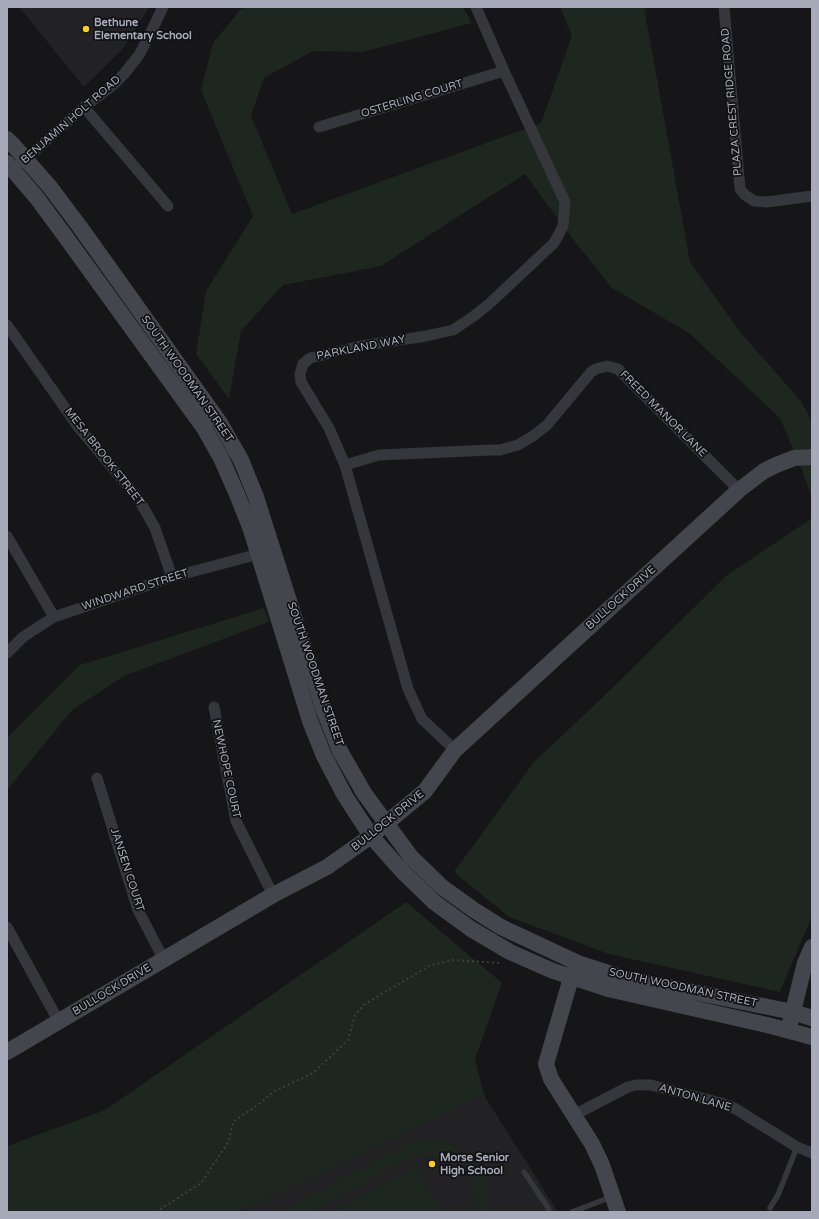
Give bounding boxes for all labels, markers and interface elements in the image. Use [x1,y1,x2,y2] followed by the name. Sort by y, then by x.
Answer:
[94,16,192,42] place label: Bethune Elementary School
[81,24,91,34] marker: Bethune Elementary School
[719,27,745,177] street label: PLAZA CREST RIDGE ROAD
[18,73,124,167] street label: BENJAMIN HOLT ROAD
[360,77,464,121] street label: OSTERLING COURT
[138,313,236,445] street label: SOUTH WOODMAN STREET
[315,333,407,363] street label: PARKLAND WAY
[617,368,709,460] street label: FREED MANOR LANE
[62,405,146,509] street label: MESA BROOK STREET
[583,563,659,633] street label: BULLOCK DRIVE
[80,567,190,613] street label: WINDWARD STREET
[284,600,346,748] street label: SOUTH WOODMAN STREET
[209,718,243,820] street label: NEWHOPE COURT
[349,788,427,854] street label: BULLOCK DRIVE
[107,827,147,913] street label: JANSEN COURT
[70,961,154,1019] street label: BULLOCK DRIVE
[608,966,758,1010] street label: SOUTH WOODMAN STREET
[657,1081,733,1115] street label: ANTON LANE
[440,1151,509,1177] place label: Morse Senior High School
[427,1159,437,1169] marker: Morse Senior High School

